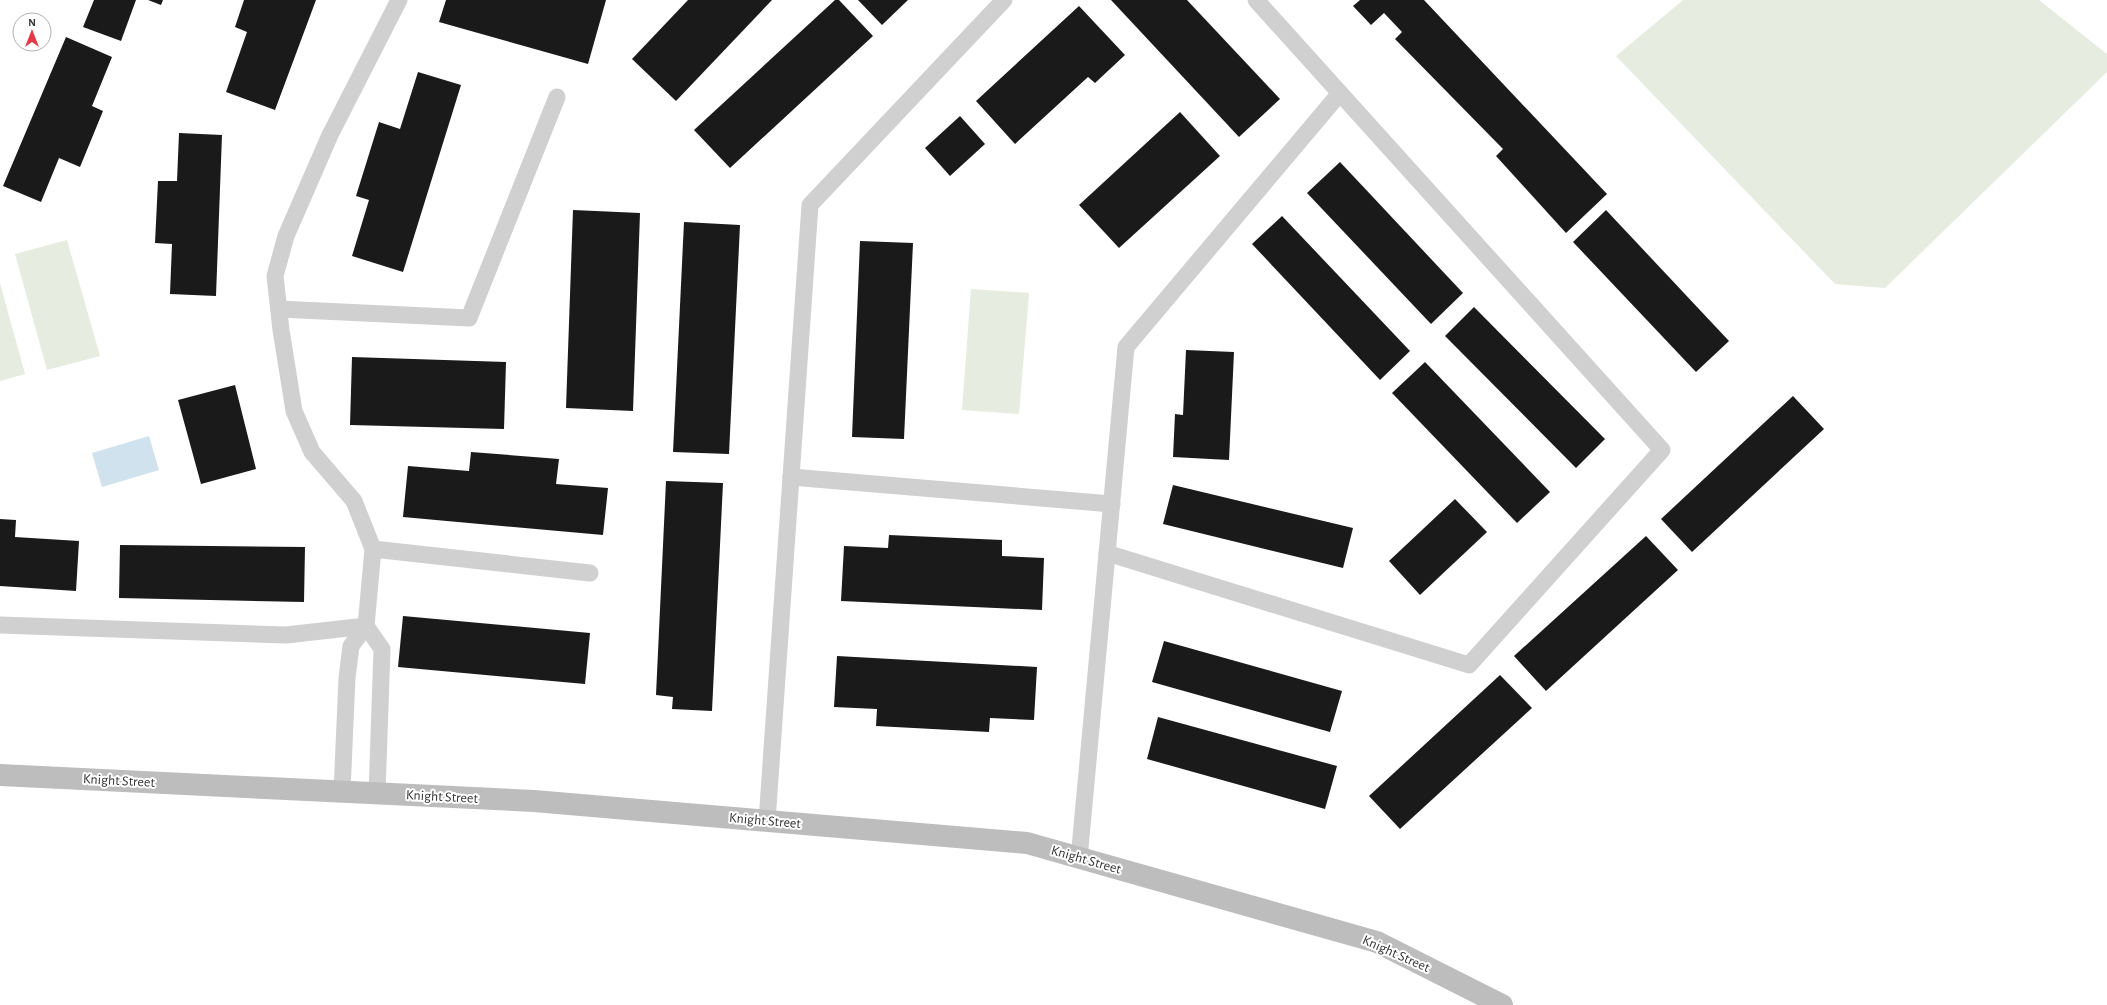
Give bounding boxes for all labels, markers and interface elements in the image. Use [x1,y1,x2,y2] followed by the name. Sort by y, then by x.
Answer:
[12,12,52,52] north arrow
[28,17,36,28] text: N
[83,772,156,790] street label: Knight Street
[406,788,479,806] street label: Knight Street
[729,811,802,831] street label: Knight Street
[1049,843,1123,877] street label: Knight Street
[1360,933,1432,975] street label: Knight Street

